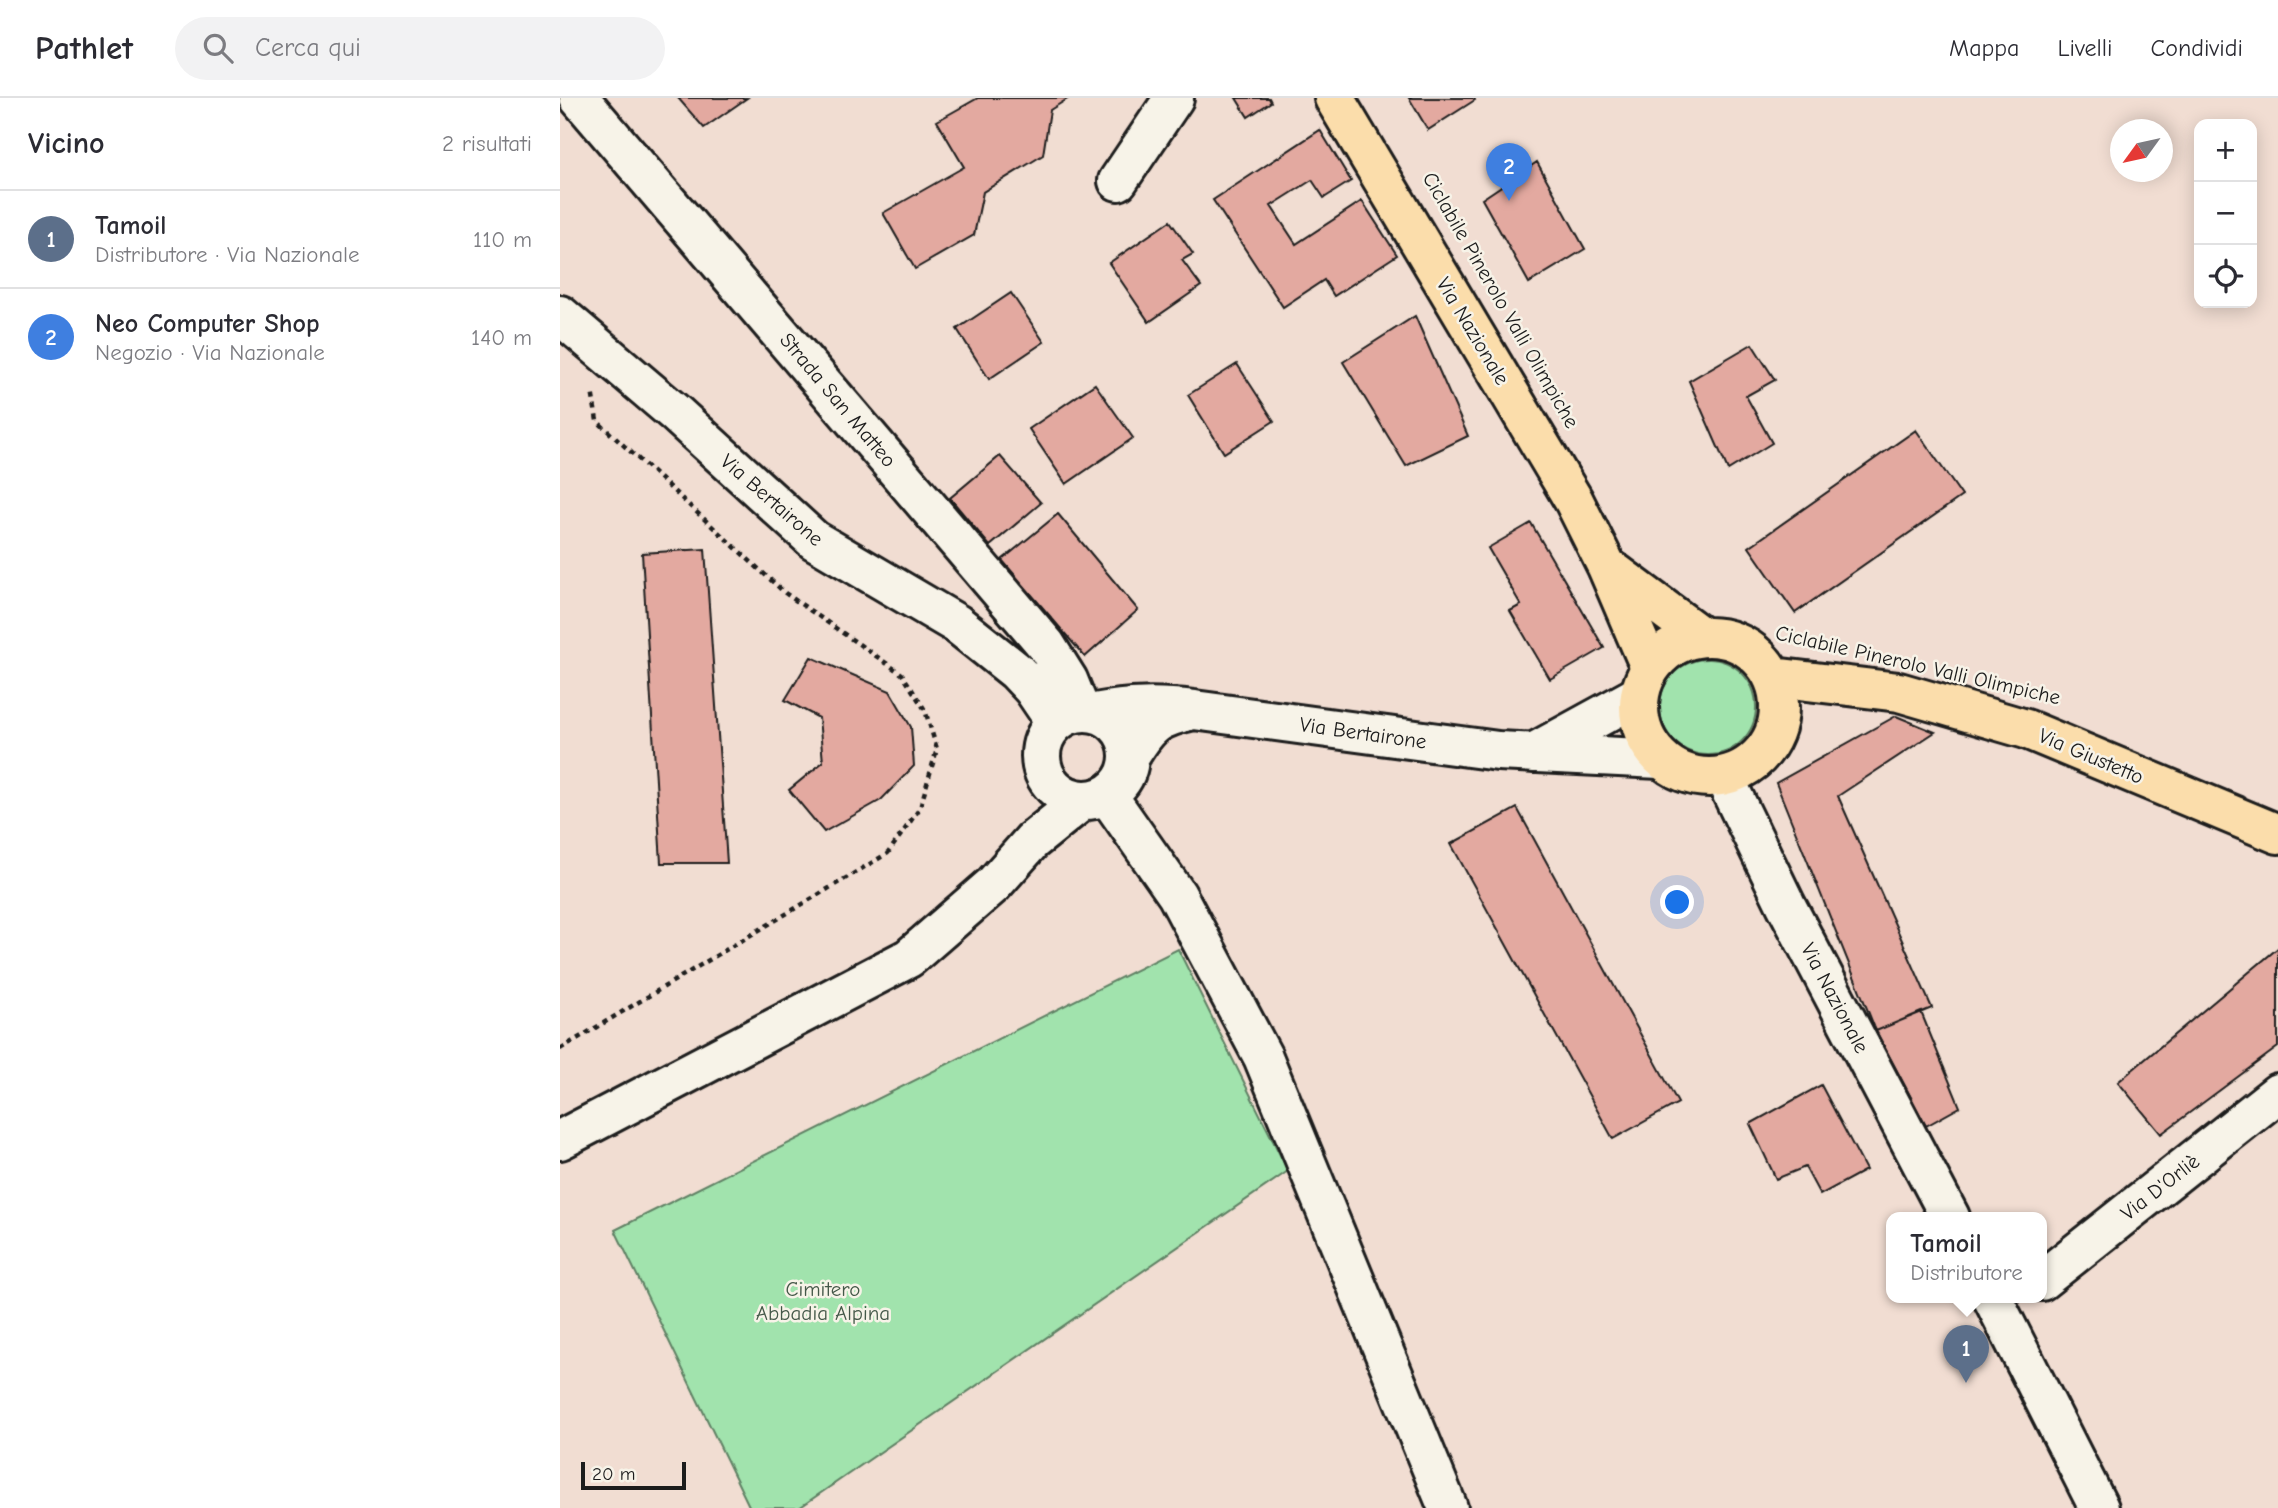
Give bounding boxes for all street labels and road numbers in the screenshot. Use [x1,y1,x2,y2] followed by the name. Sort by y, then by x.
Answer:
[1418,168,1584,432] street label: Ciclabile Pinerolo Valli Olimpiche
[1432,273,1514,389] street label: Via Nazionale
[775,328,901,472] street label: Strada San Matteo
[716,449,828,551] street label: Via Bertairone
[1773,620,2063,710] street label: Ciclabile Pinerolo Valli Olimpiche
[1298,712,1428,754] street label: Via Bertairone
[2035,723,2147,789] street label: Via Giustetto
[1796,939,1874,1057] street label: Via Nazionale
[2116,1149,2204,1225] street label: Via D'Orliè

